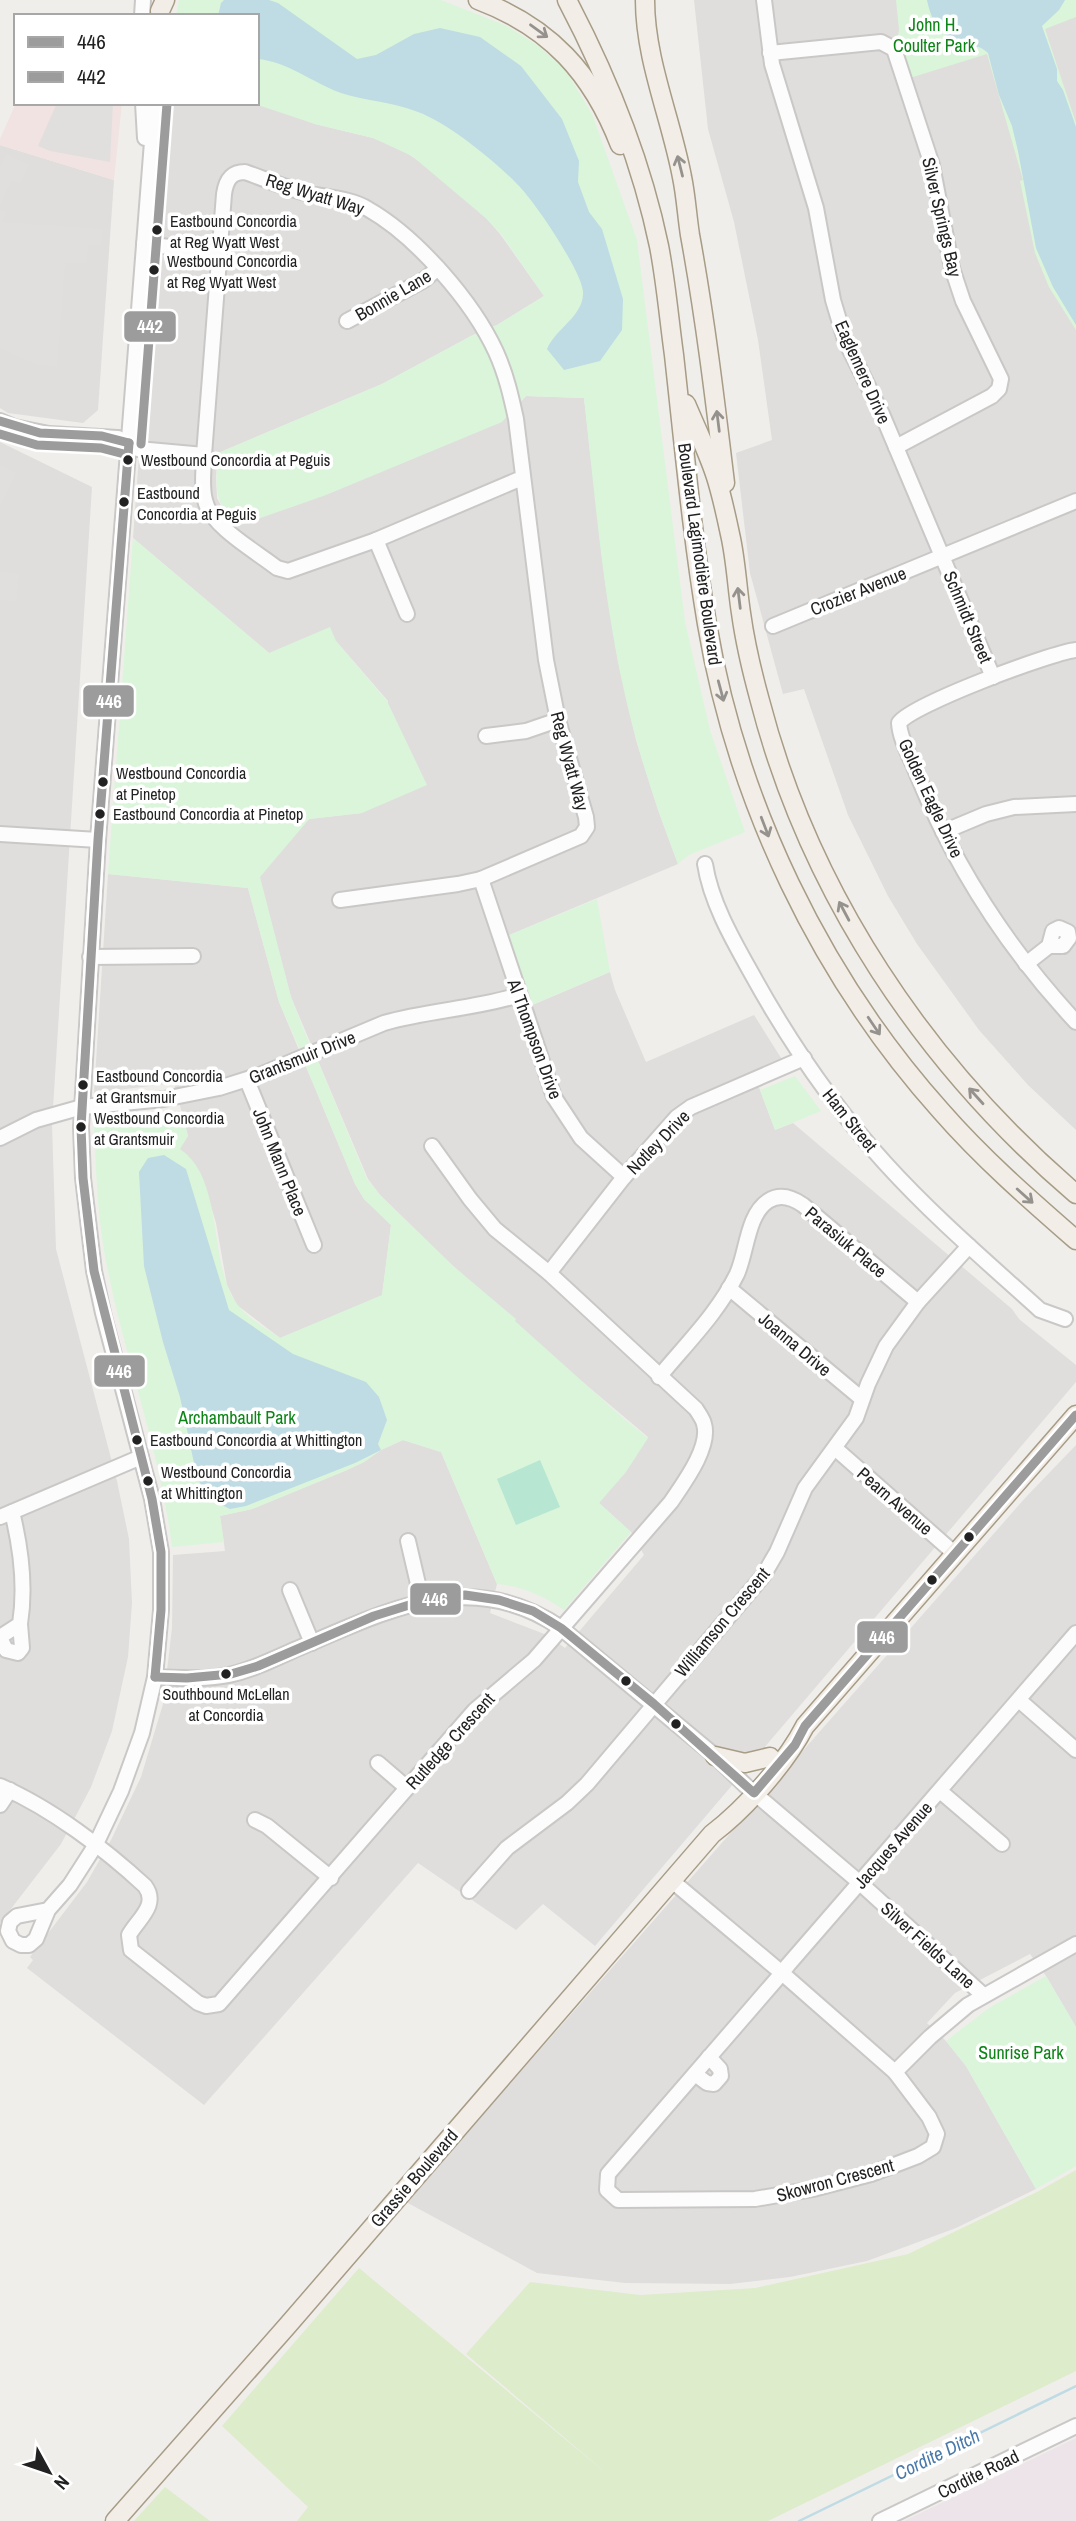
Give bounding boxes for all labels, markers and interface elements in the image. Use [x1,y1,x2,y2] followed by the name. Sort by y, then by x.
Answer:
[893,12,976,58] park label: John H. Coulter Park
[14,14,259,105] legend
[529,23,548,38] one-way arrow
[77,27,106,56] text: 446
[77,62,106,91] text: 442
[673,155,686,178] one-way arrow
[916,155,968,280] street label: Silver Springs Bay
[263,167,368,221] street label: Reg Wyatt Way
[170,210,298,253] place label: Eastbound Concordia at Reg Wyatt West
[150,223,164,237] marker: Eastbound Concordia at Reg Wyatt West
[167,250,298,293] place label: Westbound Concordia at Reg Wyatt West
[147,263,161,277] marker: Westbound Concordia at Reg Wyatt West
[350,263,436,327] street label: Bonnie Lane
[123,310,177,343] line badge: 442
[137,313,163,339] text: 442
[829,316,897,428] street label: Eaglemere Drive
[711,410,724,432] one-way arrow
[672,441,728,667] street label: Boulevard Lagimodière Boulevard
[141,449,330,471] place label: Westbound Concordia at Peguis
[121,453,135,467] marker: Westbound Concordia at Peguis
[137,482,257,525] place label: Eastbound Concordia at Peguis
[117,495,131,509] marker: Eastbound Concordia at Peguis
[806,560,910,622] street label: Crozier Avenue
[937,567,999,667] street label: Schmidt Street
[732,587,745,610] one-way arrow
[715,679,728,702] one-way arrow
[82,684,135,718] line badge: 446
[96,688,122,714] text: 446
[545,709,595,814] street label: Reg Wyatt Way
[892,734,970,862] street label: Golden Eagle Drive
[116,762,247,805] place label: Westbound Concordia at Pinetop
[96,775,110,789] marker: Westbound Concordia at Pinetop
[113,803,303,825] place label: Eastbound Concordia at Pinetop
[93,807,107,821] marker: Eastbound Concordia at Pinetop
[760,816,773,837] one-way arrow
[837,901,850,922] one-way arrow
[501,975,568,1103] street label: Al Thompson Drive
[867,1016,881,1035] one-way arrow
[245,1024,359,1090] street label: Grantsmuir Drive
[96,1065,224,1108] place label: Eastbound Concordia at Grantsmuir
[76,1078,90,1092] marker: Eastbound Concordia at Grantsmuir
[817,1083,883,1157] street label: Ham Street
[967,1088,984,1105] one-way arrow
[247,1104,313,1220] street label: John Mann Place
[621,1104,695,1180] street label: Notley Drive
[94,1107,225,1150] place label: Westbound Concordia at Grantsmuir
[74,1120,88,1134] marker: Westbound Concordia at Grantsmuir
[1016,1188,1034,1204] one-way arrow
[800,1201,892,1283] street label: Parasiuk Place
[753,1306,837,1382] street label: Joanna Drive
[93,1354,146,1388] line badge: 446
[106,1358,132,1384] text: 446
[177,1405,296,1430] park label: Archambault Park
[150,1429,362,1451] place label: Eastbound Concordia at Whittington
[130,1433,144,1447] marker: Eastbound Concordia at Whittington
[161,1461,292,1504] place label: Westbound Concordia at Whittington
[852,1461,938,1541] street label: Pearn Avenue
[141,1474,155,1488] marker: Westbound Concordia at Whittington
[962,1530,976,1544] unlabelled marker
[669,1562,775,1682] street label: Williamson Crescent
[925,1573,939,1587] unlabelled marker
[409,1582,462,1616] line badge: 446
[422,1586,448,1612] text: 446
[856,1620,909,1654] line badge: 446
[869,1624,895,1650] text: 446
[219,1667,233,1681] marker: Southbound McLellan at Concordia
[619,1674,633,1688] unlabelled marker
[163,1683,289,1726] place label: Southbound McLellan at Concordia
[400,1687,500,1795] street label: Rutledge Crescent
[669,1717,683,1731] unlabelled marker
[848,1796,938,1894] street label: Jacques Avenue
[875,1896,981,1994] street label: Silver Fields Lane
[978,2040,1064,2065] park label: Sunrise Park
[364,2124,464,2232] street label: Grassie Boulevard
[774,2152,896,2208] street label: Skowron Crescent
[890,2422,984,2486] water label: Cordite Ditch
[14,2437,84,2507] north arrow
[933,2444,1023,2504] street label: Cordite Road
[48,2470,76,2496] text: N

